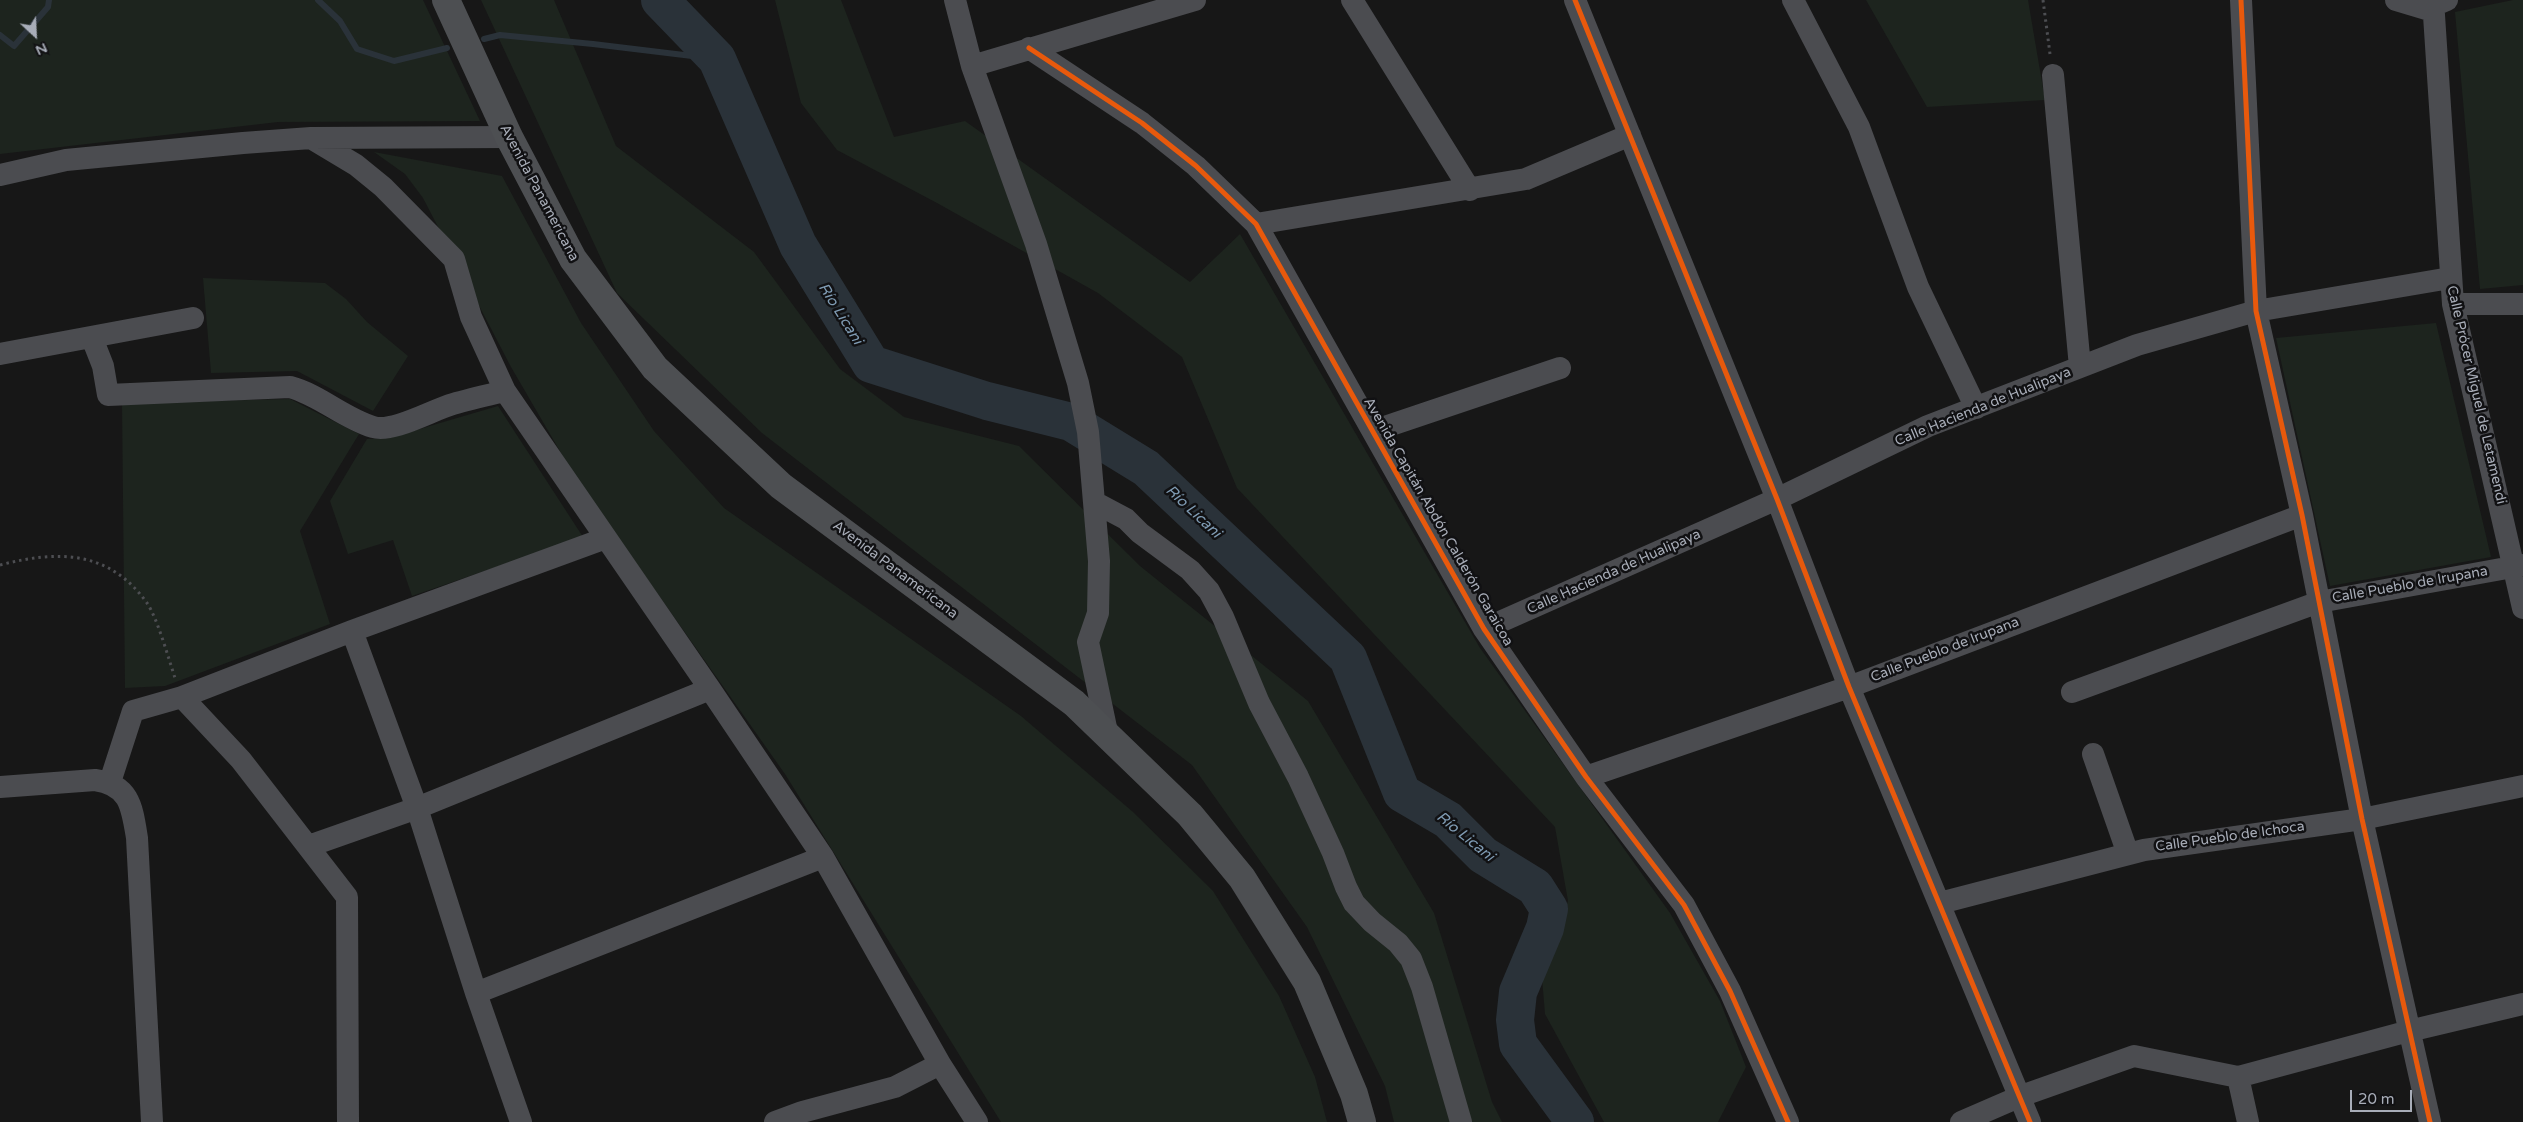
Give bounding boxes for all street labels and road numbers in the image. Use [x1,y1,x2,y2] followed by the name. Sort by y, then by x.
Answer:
[496,122,582,264] street label: Avenida Panamericana
[2443,284,2509,506] street label: Calle Prócer Miguel de Letamendi
[1893,364,2073,450] street label: Calle Hacienda de Hualipaya
[1360,395,1516,649] street label: Avenida Capitán Abdón Calderón Garaicoa
[829,517,961,623] street label: Avenida Panamericana
[1525,526,1703,618] street label: Calle Hacienda de Hualipaya
[2331,563,2489,607] street label: Calle Pueblo de Irupana
[1868,614,2022,686] street label: Calle Pueblo de Irupana
[2154,818,2306,856] street label: Calle Pueblo de Ichoca

